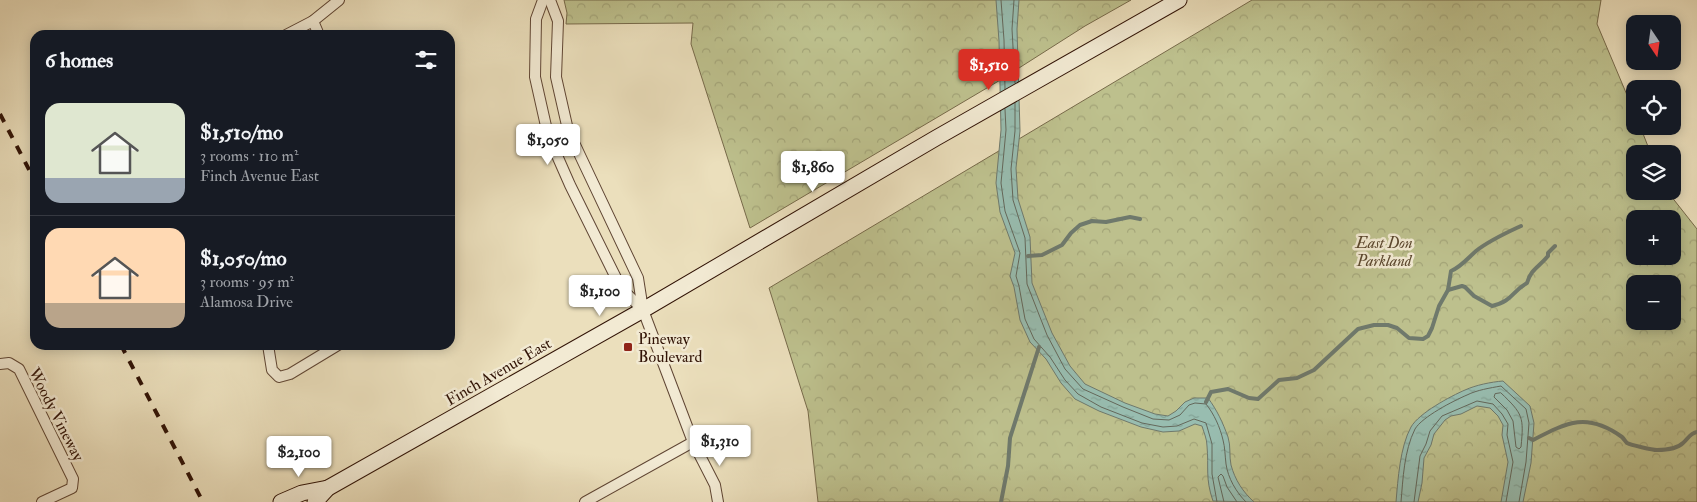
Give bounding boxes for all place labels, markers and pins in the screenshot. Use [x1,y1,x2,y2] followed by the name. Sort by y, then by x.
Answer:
[948,48,1030,91] pin: $1,510
[507,124,589,166] pin: $1,050
[772,150,854,193] pin: $1,860
[559,274,641,317] pin: $1,100
[638,329,702,367] place label: Pineway Boulevard
[622,341,634,353] marker: Pineway Boulevard
[679,424,761,467] pin: $1,310
[258,436,340,478] pin: $2,100

